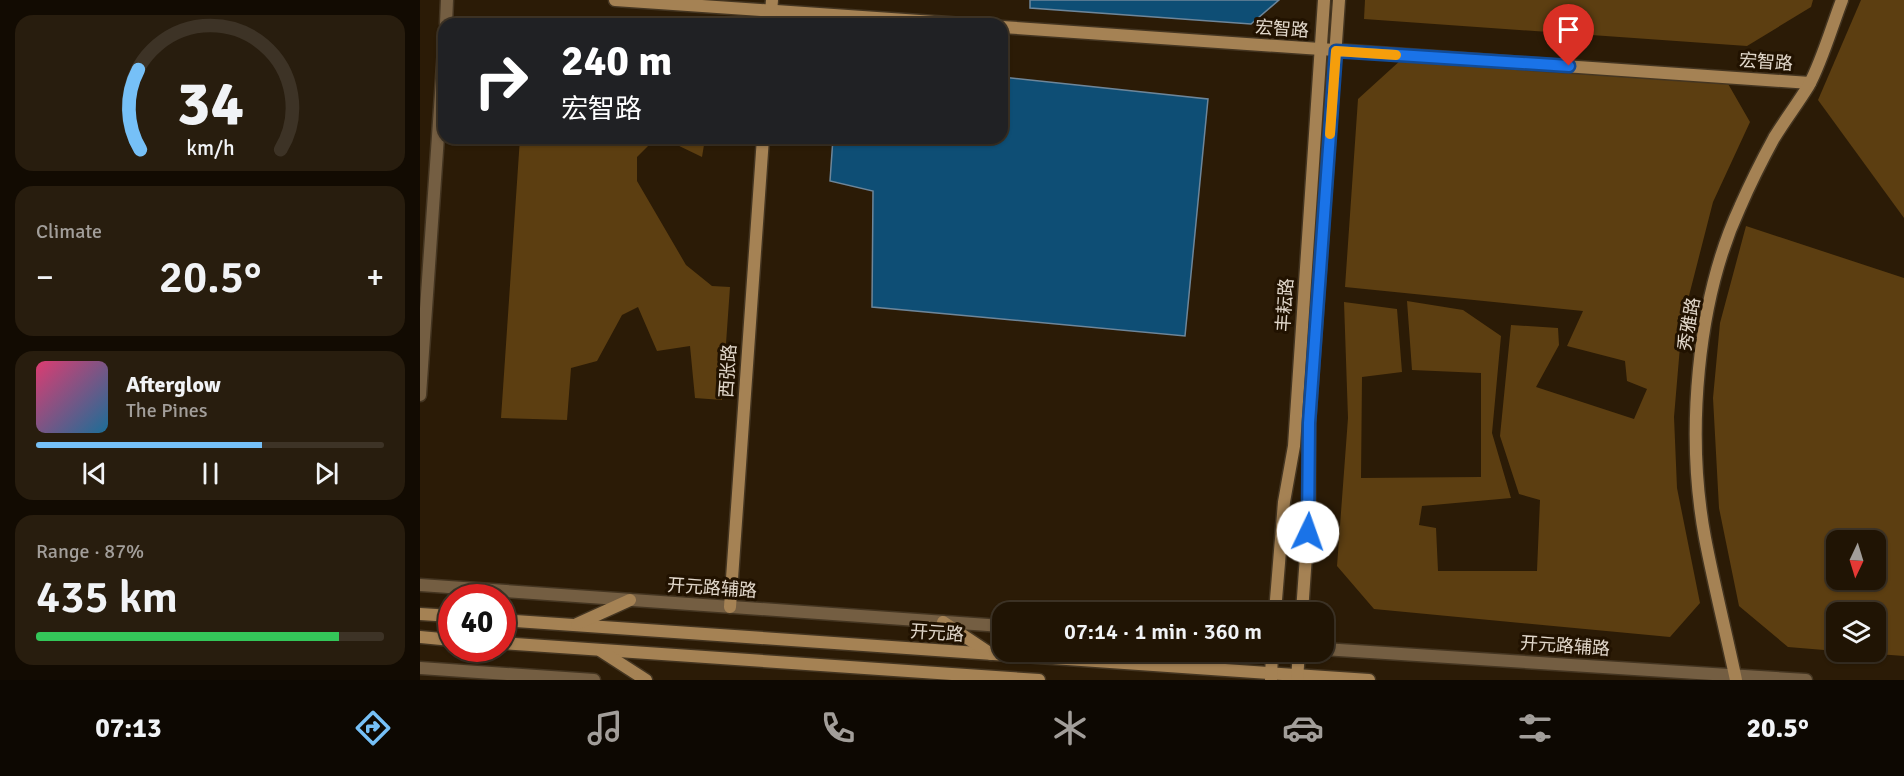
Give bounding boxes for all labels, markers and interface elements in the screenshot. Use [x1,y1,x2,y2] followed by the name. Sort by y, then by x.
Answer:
[1543,4,1594,66] pin
[1552,13,1585,46] icon: arrive
[1254,16,1310,42] street label: 宏智路
[561,36,672,87] text: 240 m
[462,42,540,120] icon: right
[1738,49,1794,75] street label: 宏智路
[176,65,244,142] text: 34
[561,93,642,126] text: 宏智路
[186,135,234,161] text: km/h
[36,219,102,244] text: Climate
[159,250,261,305] text: 20.5°
[36,257,54,298] text: −
[366,257,384,298] text: +
[1272,277,1298,333] street label: 丰耘路
[1673,296,1705,352] street label: 秀雅路
[715,343,741,399] street label: 西张路
[126,371,221,398] text: Afterglow
[126,398,208,423] text: The Pines
[78,457,111,490] icon: previous
[194,457,227,490] icon: pause
[310,457,343,490] icon: next
[1276,500,1340,564] position arrow
[1826,530,1886,590] north arrow
[1826,530,1886,662] map controls
[36,539,144,564] text: Range · 87%
[36,570,178,625] text: 435 km
[666,574,758,602] street label: 开元路辅路
[438,584,516,662] speed limit sign: 40
[1826,602,1886,662] button: layers
[1064,618,1262,645] text: 07:14 · 1 min · 360 m
[909,620,965,646] street label: 开元路
[1519,632,1611,660] street label: 开元路辅路
[352,707,394,749] icon: directions
[584,707,626,749] icon: music
[817,707,859,749] icon: phone
[1049,707,1091,749] icon: climate
[1282,707,1324,749] icon: car
[1514,707,1556,749] icon: filters
[95,712,161,745] text: 07:13
[1746,712,1809,745] text: 20.5°

